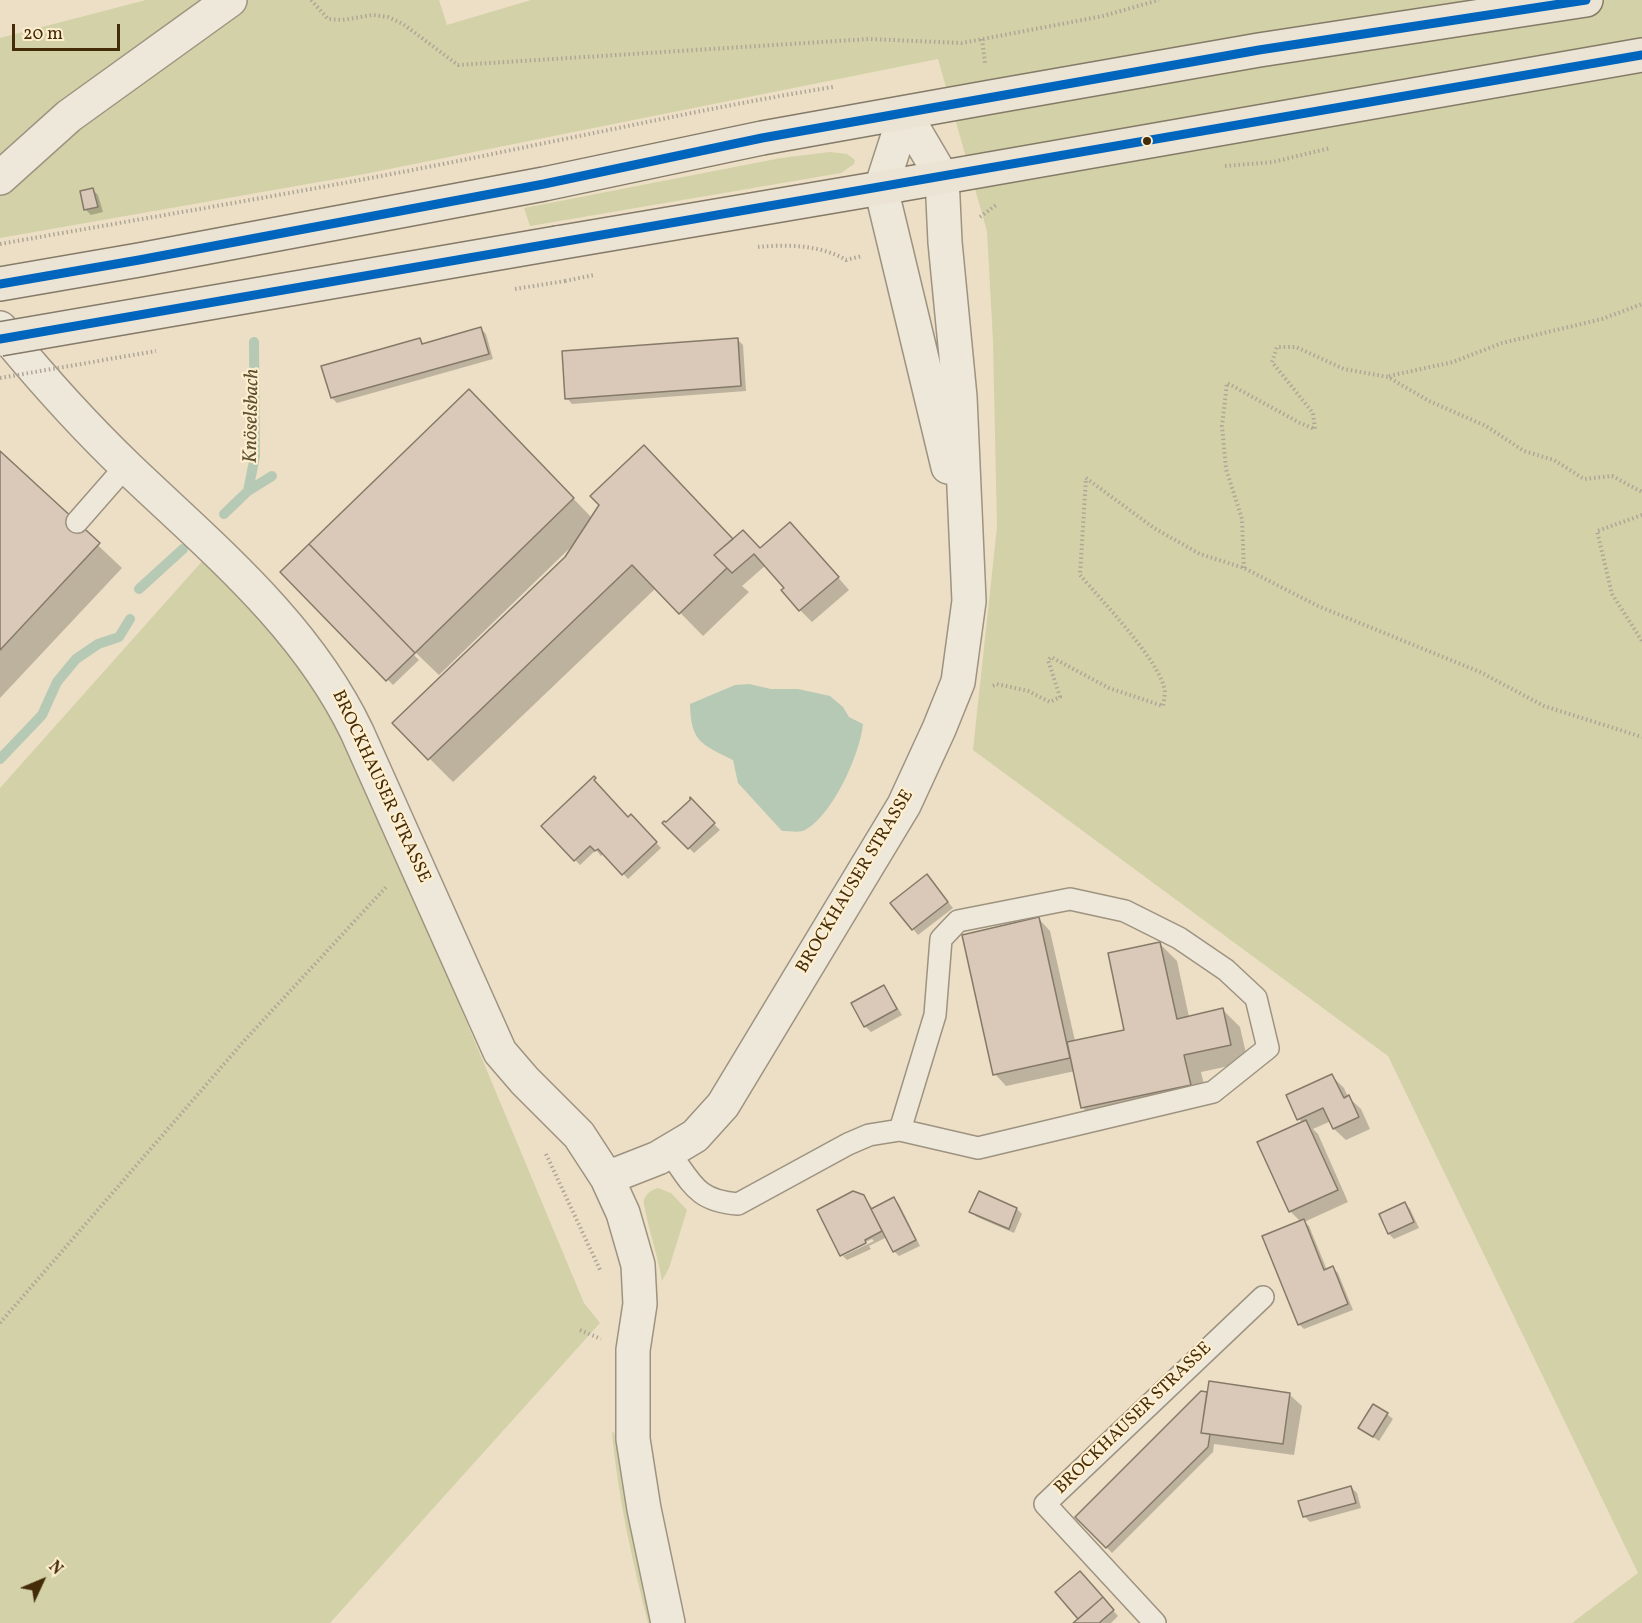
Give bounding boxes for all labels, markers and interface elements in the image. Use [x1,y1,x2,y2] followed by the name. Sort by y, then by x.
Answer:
[15,12,123,50] scale bar
[23,22,63,47] text: 20 m
[1141,135,1153,147] unlabelled marker
[240,369,266,463] water label: Knöselsbach
[326,687,434,887] street label: BROCKHAUSER STRASSE
[793,786,919,978] street label: BROCKHAUSER STRASSE
[1051,1338,1217,1500] street label: BROCKHAUSER STRASSE
[12,1551,72,1611] north arrow
[43,1557,67,1580] text: N

